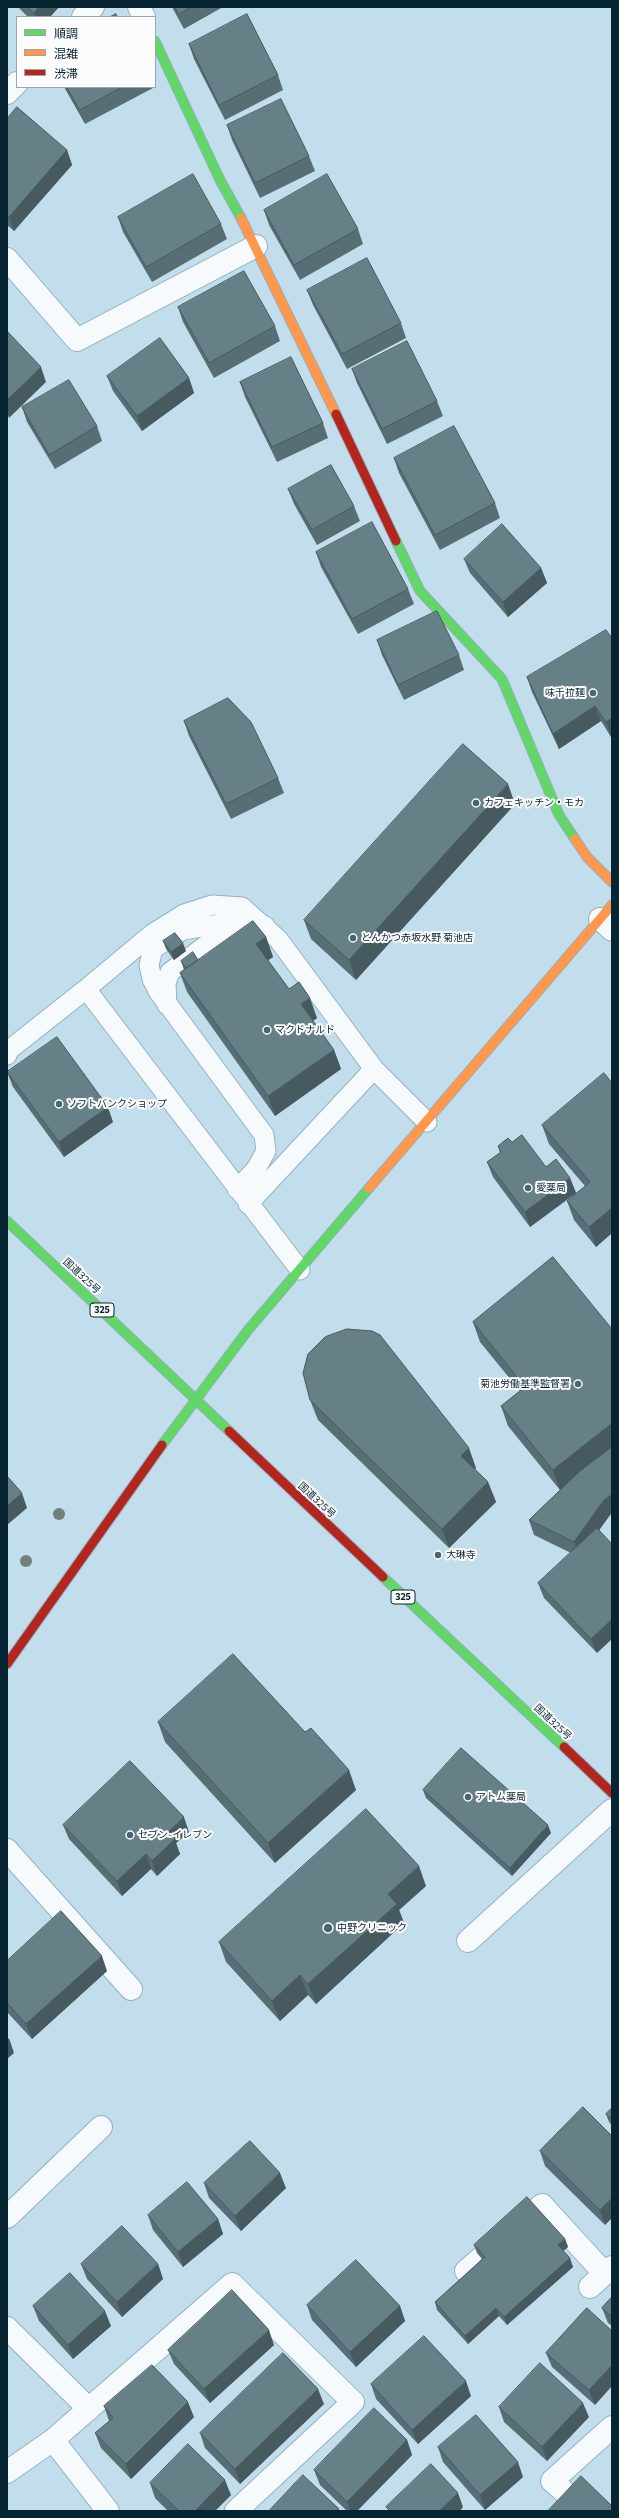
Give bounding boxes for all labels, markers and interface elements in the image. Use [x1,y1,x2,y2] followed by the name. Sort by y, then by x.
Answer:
[16,16,156,88] legend
[54,26,78,40] text: 順調
[54,46,78,60] text: 混雑
[54,66,78,80] text: 渋滞
[545,687,585,699] place label: 味千拉麺
[588,688,598,698] marker: 味千拉麺
[484,797,584,809] place label: カフェキッチン・モカ
[471,798,481,808] marker: カフェキッチン・モカ
[361,932,473,944] place label: とんかつ赤坂水野 菊池店
[348,933,358,943] marker: とんかつ赤坂水野 菊池店
[275,1024,335,1036] place label: マクドナルド
[262,1025,272,1035] marker: マクドナルド
[67,1098,167,1110] place label: ソフトバンクショップ
[54,1099,64,1109] marker: ソフトバンクショップ
[536,1182,566,1194] place label: 愛薬局
[523,1183,533,1193] marker: 愛薬局
[61,1256,103,1296] street label: 国道325号
[90,1303,114,1317] road number: 325
[480,1378,570,1390] place label: 菊池労働基準監督署
[573,1379,583,1389] marker: 菊池労働基準監督署
[296,1480,338,1520] street label: 国道325号
[446,1549,476,1561] place label: 大琳寺
[433,1550,443,1560] marker: 大琳寺
[391,1590,415,1604] road number: 325
[532,1702,574,1742] street label: 国道325号
[476,1791,526,1803] place label: アトム薬局
[463,1792,473,1802] marker: アトム薬局
[138,1829,212,1841] place label: セブン-イレブン
[125,1830,135,1840] marker: セブン-イレブン
[322,1922,334,1934] marker: 中野クリニック
[337,1922,407,1934] place label: 中野クリニック

